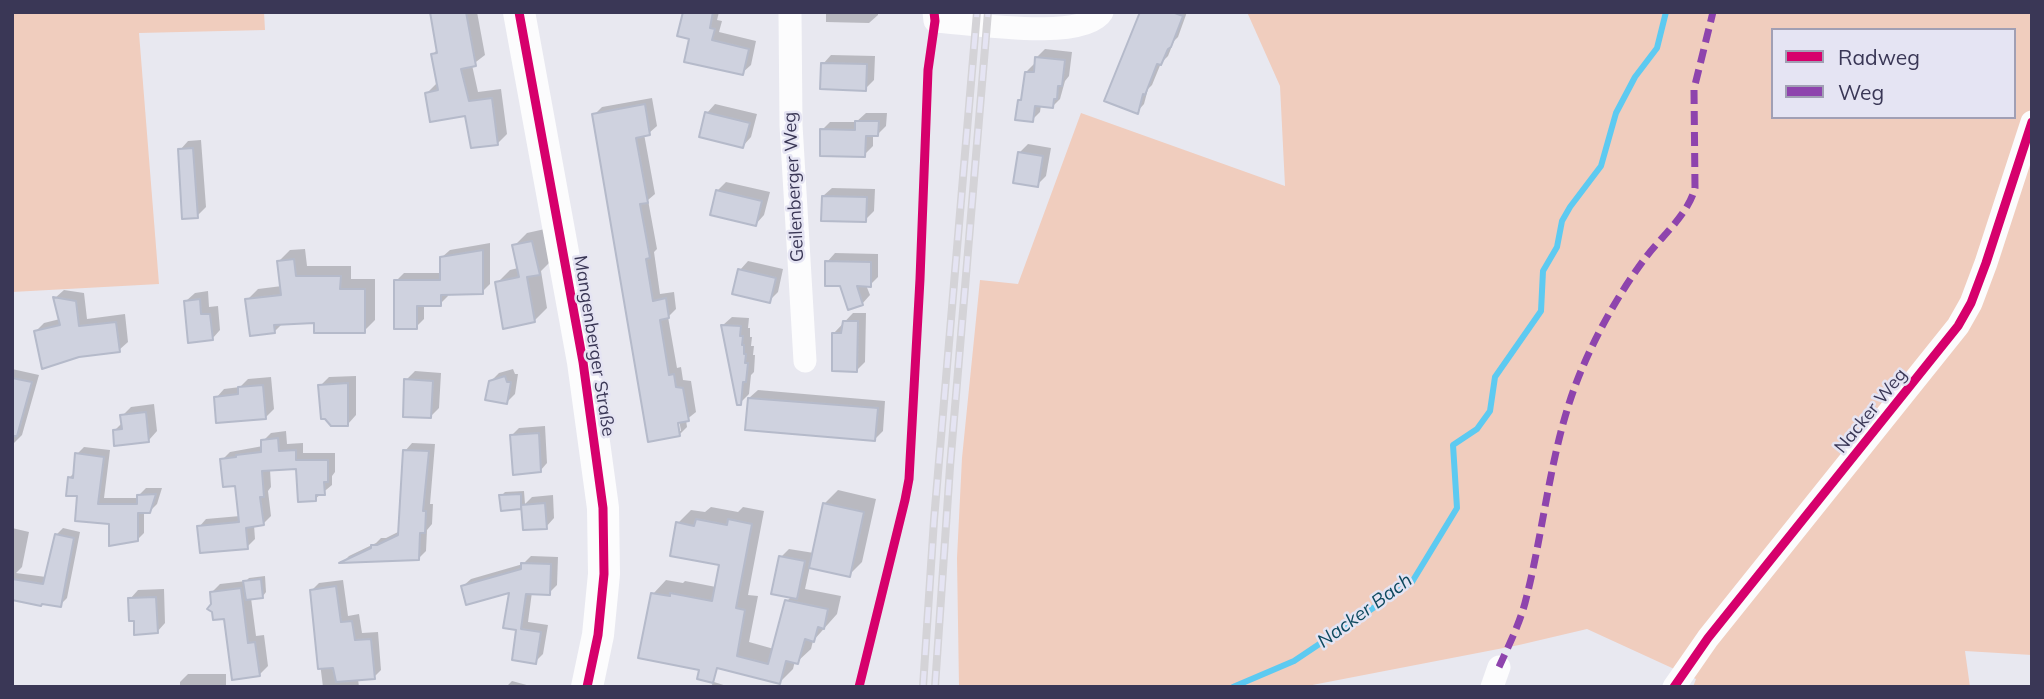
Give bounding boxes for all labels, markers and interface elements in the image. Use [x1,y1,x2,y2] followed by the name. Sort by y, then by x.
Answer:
[1771,28,2016,119] legend
[1838,44,1920,70] text: Radweg
[1838,79,1884,105] text: Weg
[779,111,809,263] street label: Geilenberger Weg
[569,254,619,438] street label: Mangenberger Straße
[1830,364,1912,458] street label: Nacker Weg
[1313,569,1417,653] water label: Nacker Bach

